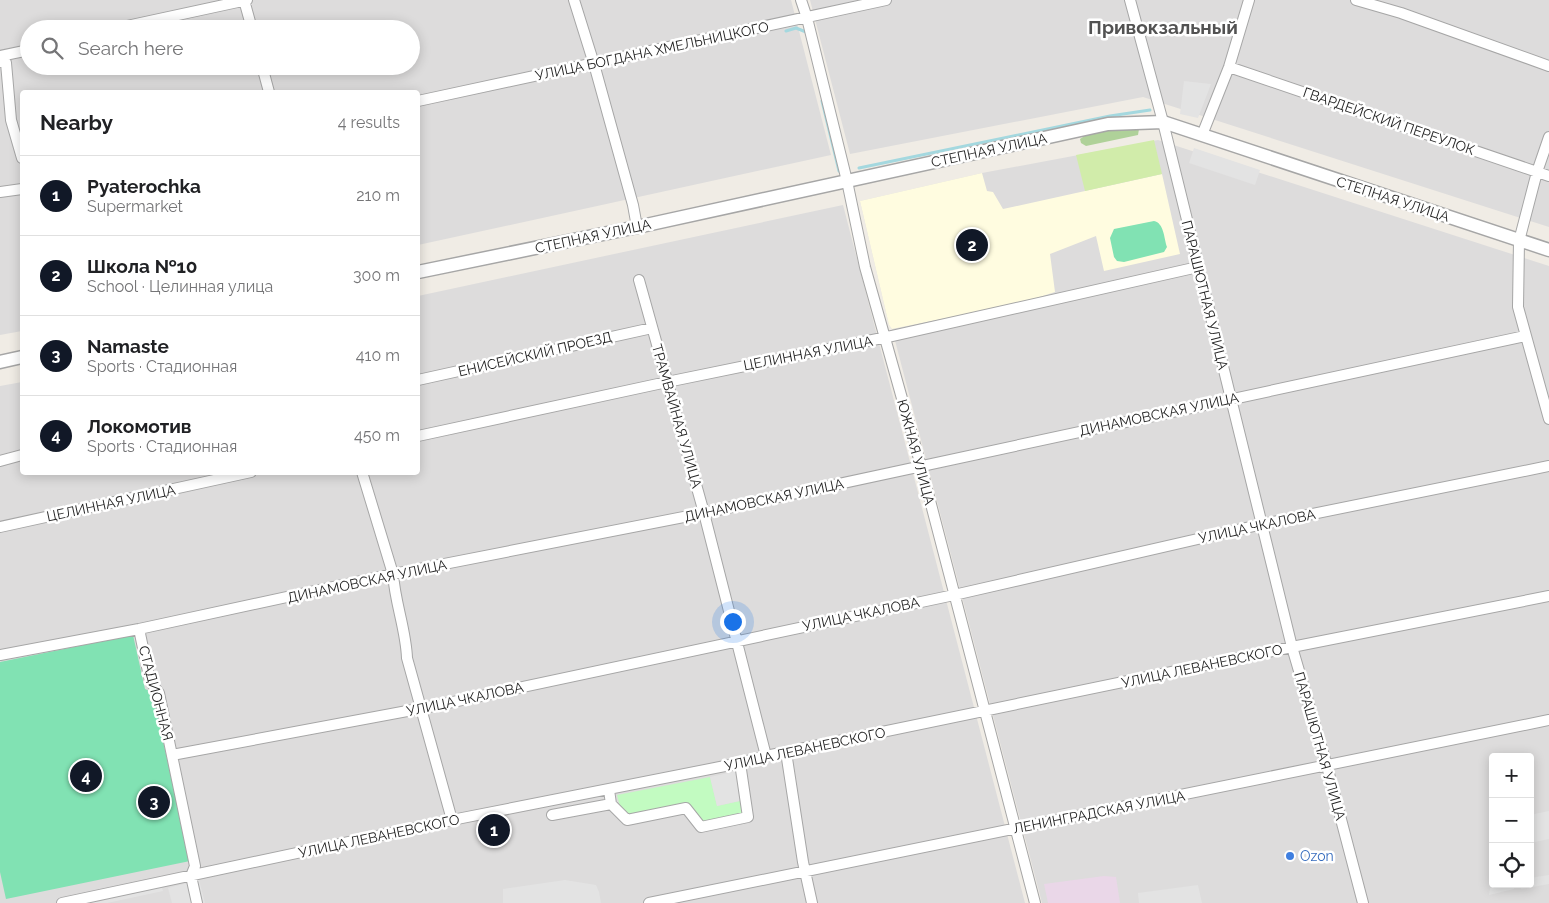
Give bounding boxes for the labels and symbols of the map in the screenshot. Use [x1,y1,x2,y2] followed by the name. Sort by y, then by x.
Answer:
[1088,16,1238,38] district label: Привокзальный
[534,18,770,84] street label: УЛИЦА БОГДАНА ХМЕЛЬНИЦКОГО
[1301,83,1477,158] street label: ГВАРДЕЙСКИЙ ПЕРЕУЛОК
[930,130,1049,170] street label: СТЕПНАЯ УЛИЦА
[1334,173,1452,225] street label: СТЕПНАЯ УЛИЦА
[534,216,653,256] street label: СТЕПНАЯ УЛИЦА
[1179,219,1231,372] street label: ПАРАШЮТНАЯ УЛИЦА
[956,226,988,264] pin: 2
[456,328,613,379] street label: ЕНИСЕЙСКИЙ ПРОЕЗД
[742,333,875,373] street label: ЦЕЛИННАЯ УЛИЦА
[649,342,706,490] street label: ТРАМВАЙНАЯ УЛИЦА
[1078,389,1241,439] street label: ДИНАМОВСКАЯ УЛИЦА
[894,397,938,507] street label: ЮЖНАЯ УЛИЦА
[683,475,846,525] street label: ДИНАМОВСКАЯ УЛИЦА
[45,481,177,524] street label: ЦЕЛИННАЯ УЛИЦА
[1197,506,1317,546] street label: УЛИЦА ЧКАЛОВА
[286,556,449,606] street label: ДИНАМОВСКАЯ УЛИЦА
[801,594,921,634] street label: УЛИЦА ЧКАЛОВА
[720,609,746,635] your location
[1120,641,1284,691] street label: УЛИЦА ЛЕВАНЕВСКОГО
[136,644,176,742] street label: СТАДИОННАЯ
[1291,670,1349,823] street label: ПАРАШЮТНАЯ УЛИЦА
[405,679,525,719] street label: УЛИЦА ЧКАЛОВА
[723,724,887,774] street label: УЛИЦА ЛЕВАНЕВСКОГО
[70,757,102,795] pin: 4
[138,783,170,821] pin: 3
[1012,787,1187,837] street label: ЛЕНИНГРАДСКАЯ УЛИЦА
[297,811,461,861] street label: УЛИЦА ЛЕВАНЕВСКОГО
[478,811,510,849] pin: 1
[1300,848,1334,864] place label: Ozon
[1284,850,1296,862] marker: Ozon

